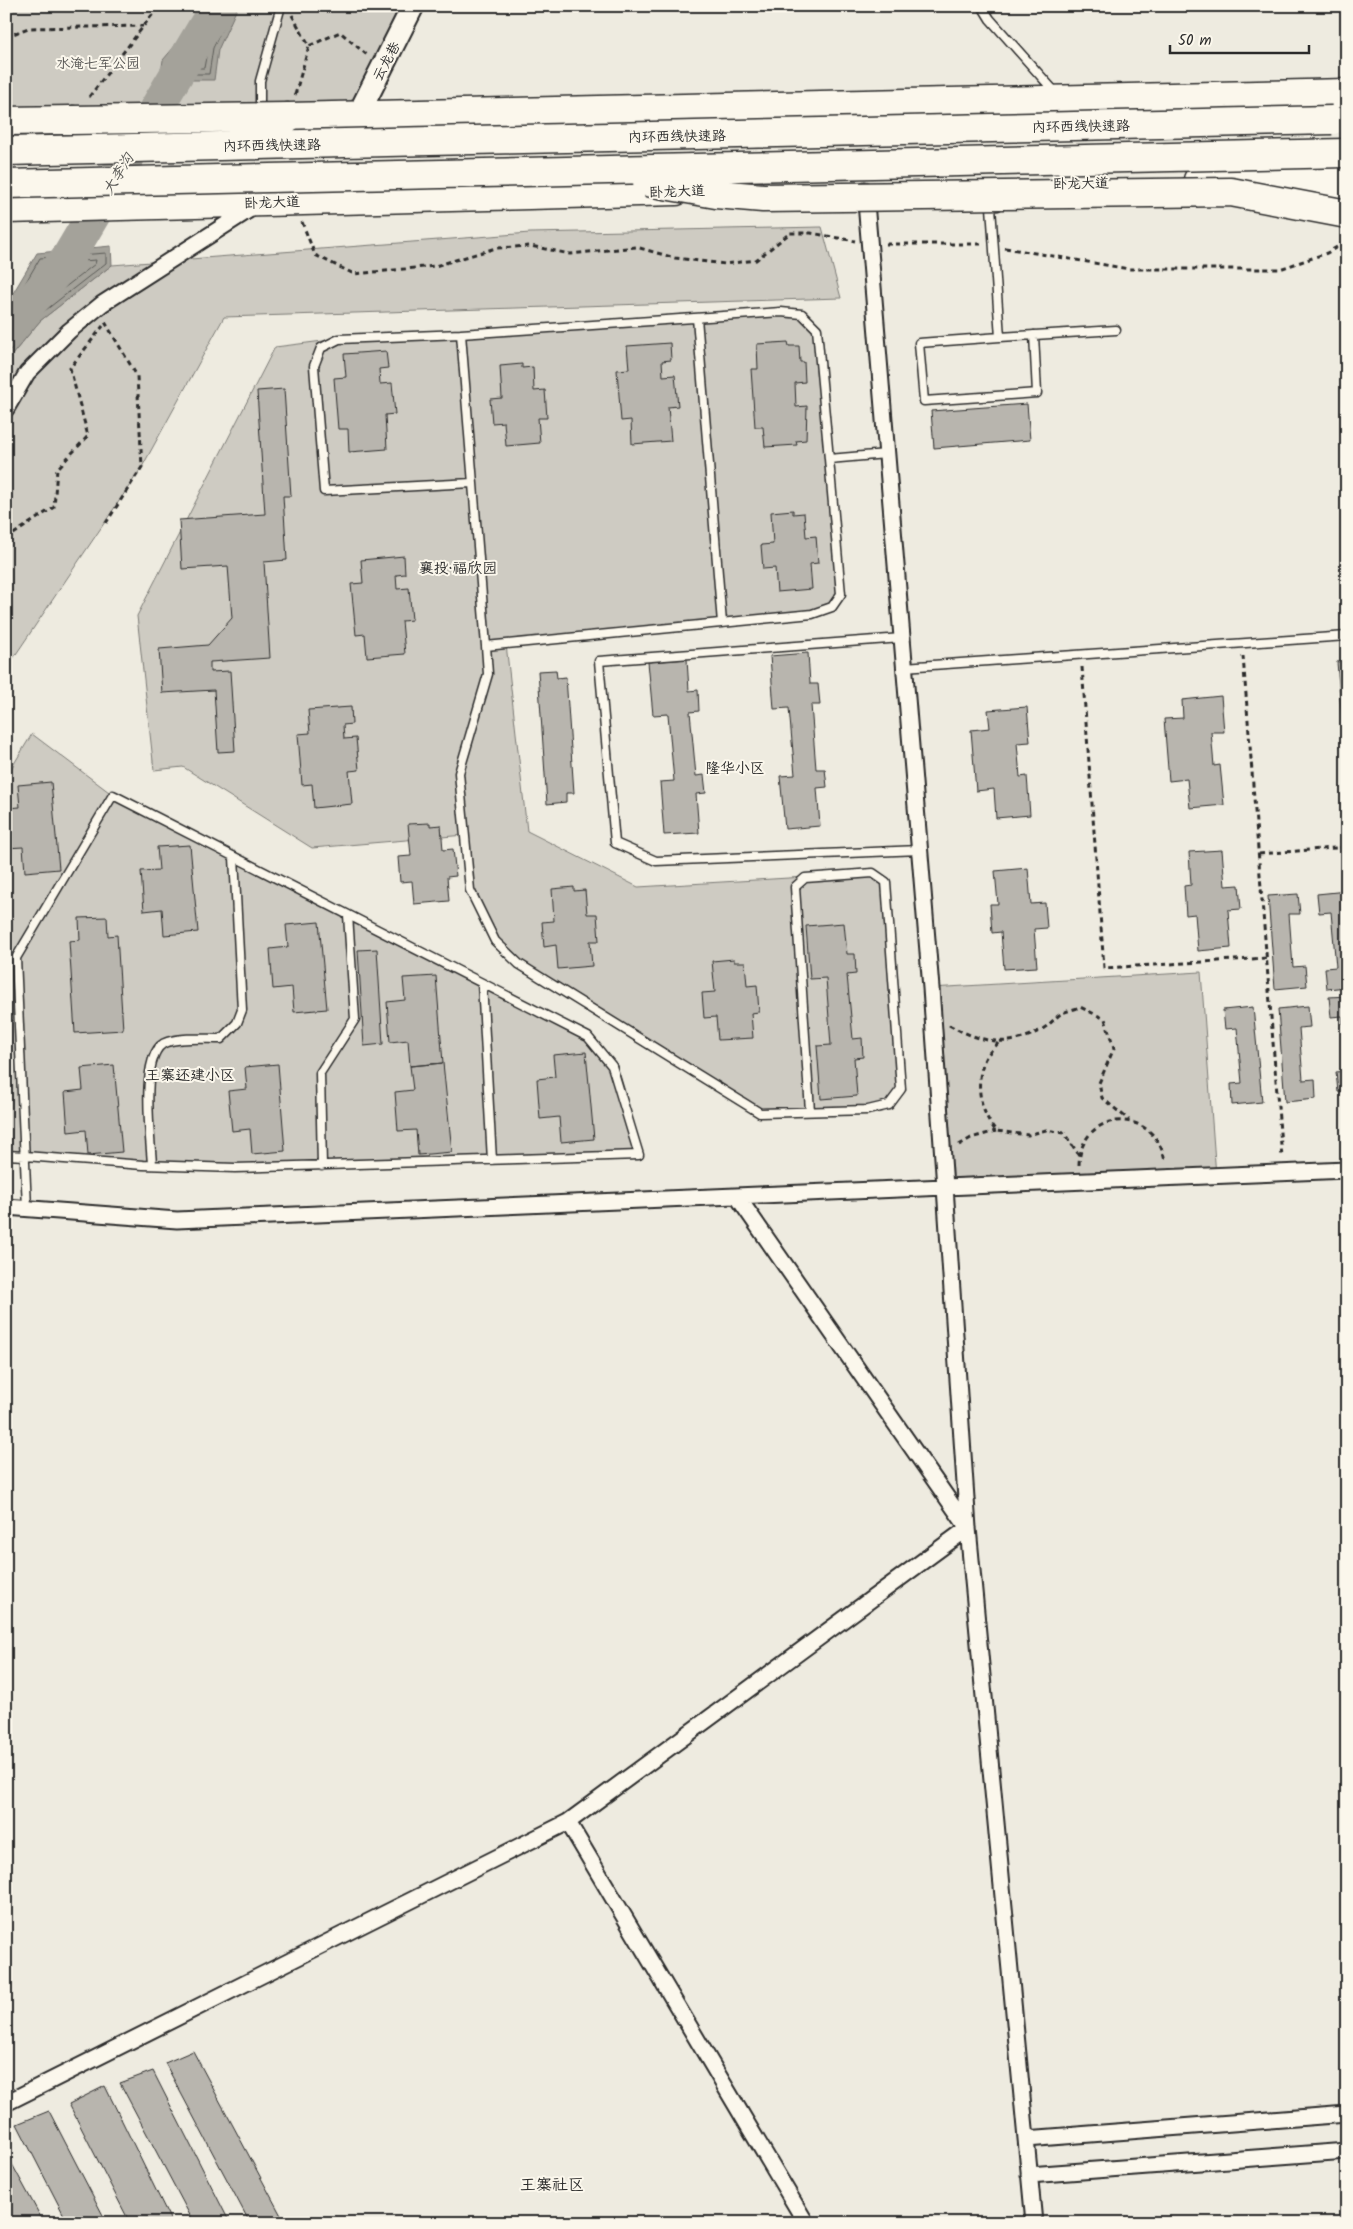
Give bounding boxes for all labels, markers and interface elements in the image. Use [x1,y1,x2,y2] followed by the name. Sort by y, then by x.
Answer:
[1170,22,1309,54] scale bar
[1178,29,1212,53] text: 50 m
[367,37,407,85] street label: 云龙巷
[56,53,140,75] park label: 水淹七军公园
[1032,115,1130,139] street label: 内环西线快速路
[628,125,726,149] street label: 内环西线快速路
[223,134,321,158] street label: 内环西线快速路
[97,147,142,200] water label: 大李沟
[1053,173,1109,195] street label: 卧龙大道
[649,180,705,204] street label: 卧龙大道
[244,191,300,215] street label: 卧龙大道
[419,557,497,581] district label: 襄投·福欣园
[705,757,765,781] district label: 隆华小区
[145,1064,235,1088] district label: 王寨还建小区
[520,2173,584,2198] district label: 王寨社区

